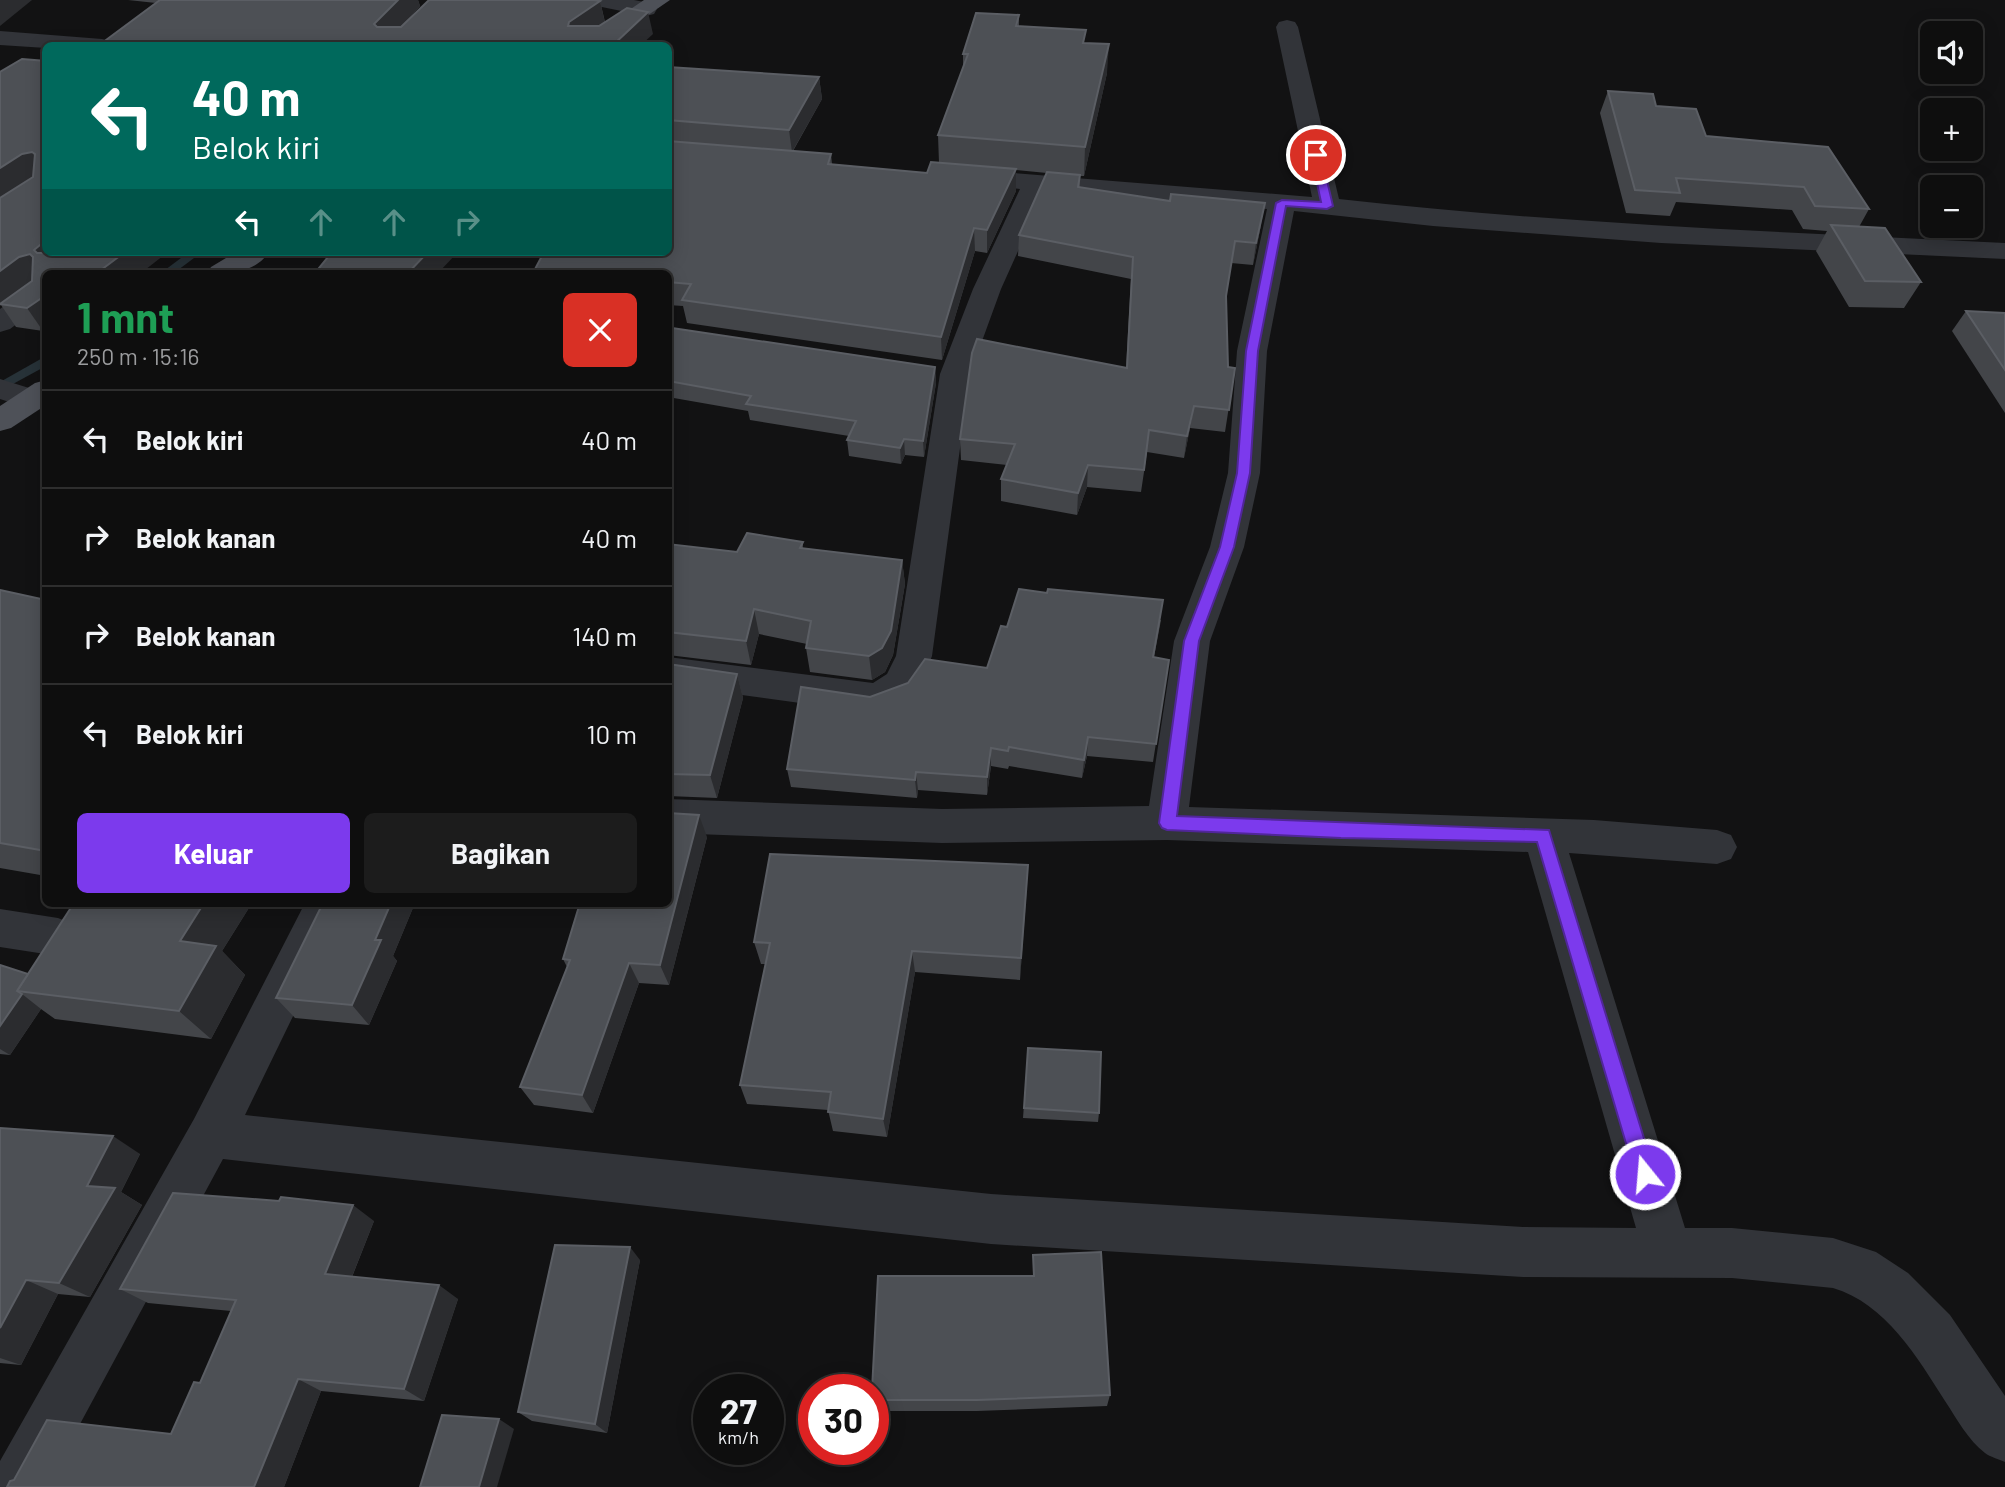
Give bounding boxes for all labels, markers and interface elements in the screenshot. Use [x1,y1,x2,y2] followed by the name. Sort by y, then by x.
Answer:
[1920,21,1983,238] map controls
[1920,21,1983,84] button: sound
[192,67,300,126] text: 40 m
[77,70,168,161] icon: left
[1920,98,1983,161] button: +
[1286,125,1346,185] pin
[192,127,320,165] text: Belok kiri
[1297,136,1335,174] icon: arrive
[1920,175,1983,238] button: −
[229,203,267,241] icon: left
[302,203,340,241] icon: ahead
[375,203,413,241] icon: ahead
[448,203,486,241] icon: right
[77,291,174,341] text: 1 mnt
[563,293,637,367] button: close
[77,342,199,370] text: 250 m · 15:16
[77,420,115,458] icon: left
[136,424,243,455] text: Belok kiri
[581,424,637,455] text: 40 m
[77,518,115,556] icon: right
[136,522,275,553] text: Belok kanan
[581,522,637,553] text: 40 m
[77,616,115,654] icon: right
[136,620,275,651] text: Belok kanan
[572,620,637,651] text: 140 m
[77,714,115,752] icon: left
[136,718,243,749] text: Belok kiri
[587,718,637,749] text: 10 m
[77,813,350,893] button: Keluar
[364,813,637,893] button: Bagikan
[1608,1137,1682,1211] position arrow
[798,1374,889,1465] speed limit sign: 30
[720,1389,757,1431] text: 27
[718,1426,759,1448] text: km/h

